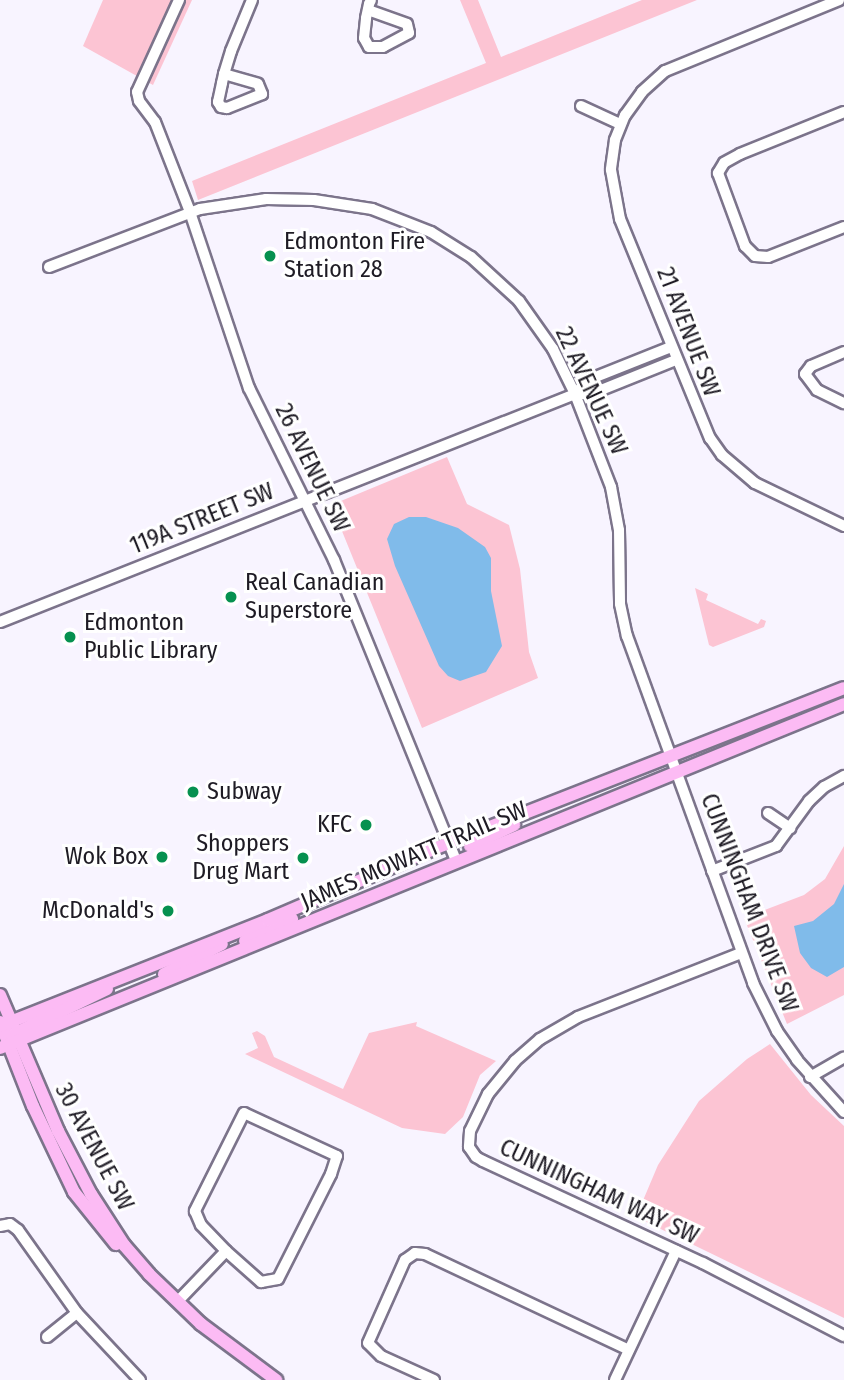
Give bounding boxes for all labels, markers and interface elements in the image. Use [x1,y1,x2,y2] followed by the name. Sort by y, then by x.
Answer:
[284,228,425,284] place label: Edmonton Fire Station 28
[262,248,278,264] marker: Edmonton Fire Station 28
[650,263,726,401] street label: 21 AVENUE SW
[549,322,633,460] street label: 22 AVENUE SW
[269,399,355,537] street label: 26 AVENUE SW
[126,477,278,561] street label: 119A STREET SW
[245,569,384,625] place label: Real Canadian Superstore
[223,589,239,605] marker: Real Canadian Superstore
[84,609,218,665] place label: Edmonton Public Library
[62,629,78,645] marker: Edmonton Public Library
[207,778,282,806] place label: Subway
[185,784,201,800] marker: Subway
[694,790,804,1016] street label: CUNNINGHAM DRIVE SW
[297,795,531,917] street label: JAMES MOWATT TRAIL SW
[317,811,352,839] place label: KFC
[358,817,374,833] marker: KFC
[192,830,289,886] place label: Shoppers Drug Mart
[65,843,148,871] place label: Wok Box
[154,849,170,865] marker: Wok Box
[295,850,311,866] marker: Shoppers Drug Mart
[42,897,154,925] place label: McDonald's
[160,903,176,919] marker: McDonald's
[48,1078,140,1216] street label: 30 AVENUE SW
[495,1133,703,1251] street label: CUNNINGHAM WAY SW

